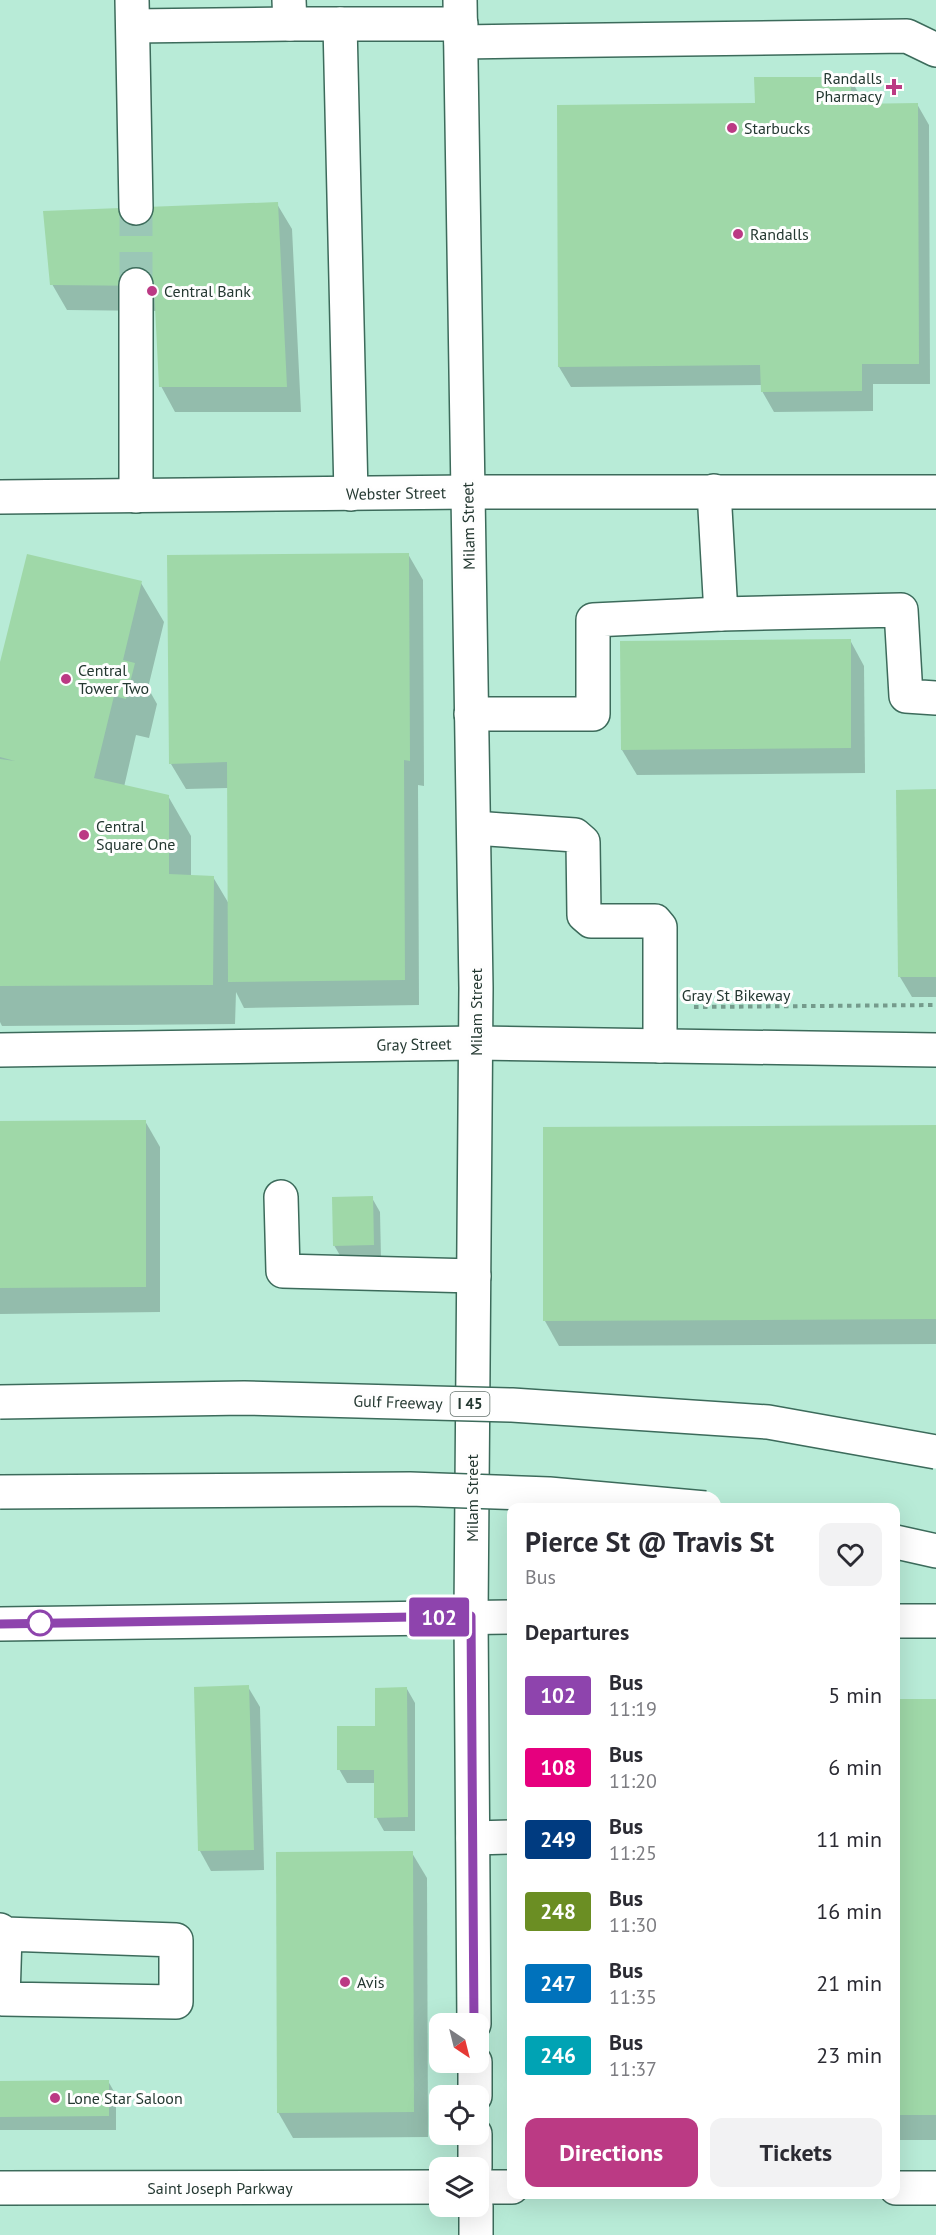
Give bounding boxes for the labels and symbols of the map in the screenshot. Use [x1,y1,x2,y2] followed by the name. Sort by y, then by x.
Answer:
[816,68,883,106] place label: Randalls Pharmacy
[887,80,901,94] marker: Randalls Pharmacy
[744,118,810,138] place label: Starbucks
[725,121,739,135] marker: Starbucks
[750,224,809,244] place label: Randalls
[731,227,745,241] marker: Randalls
[164,281,251,301] place label: Central Bank
[145,284,159,298] marker: Central Bank
[457,481,479,570] street label: Milam Street
[346,482,447,504] street label: Webster Street
[78,660,149,698] place label: Central Tower Two
[59,672,73,686] marker: Central Tower Two
[96,816,175,854] place label: Central Square One
[77,828,91,842] marker: Central Square One
[466,968,486,1056] street label: Milam Street
[682,985,791,1005] street label: Gray St Bikeway
[376,1033,452,1055] street label: Gray Street
[353,1390,443,1414] street label: Gulf Freeway
[450,1392,490,1416] road number: I 45
[462,1454,482,1542] street label: Milam Street
[404,1598,474,1636] line badge: 102
[27,1610,53,1636] unlabelled marker
[357,1972,385,1992] place label: Avis
[338,1975,352,1989] marker: Avis
[429,2013,489,2073] north arrow
[67,2088,183,2108] place label: Lone Star Saloon
[48,2091,62,2105] marker: Lone Star Saloon
[147,2178,293,2198] street label: Saint Joseph Parkway

